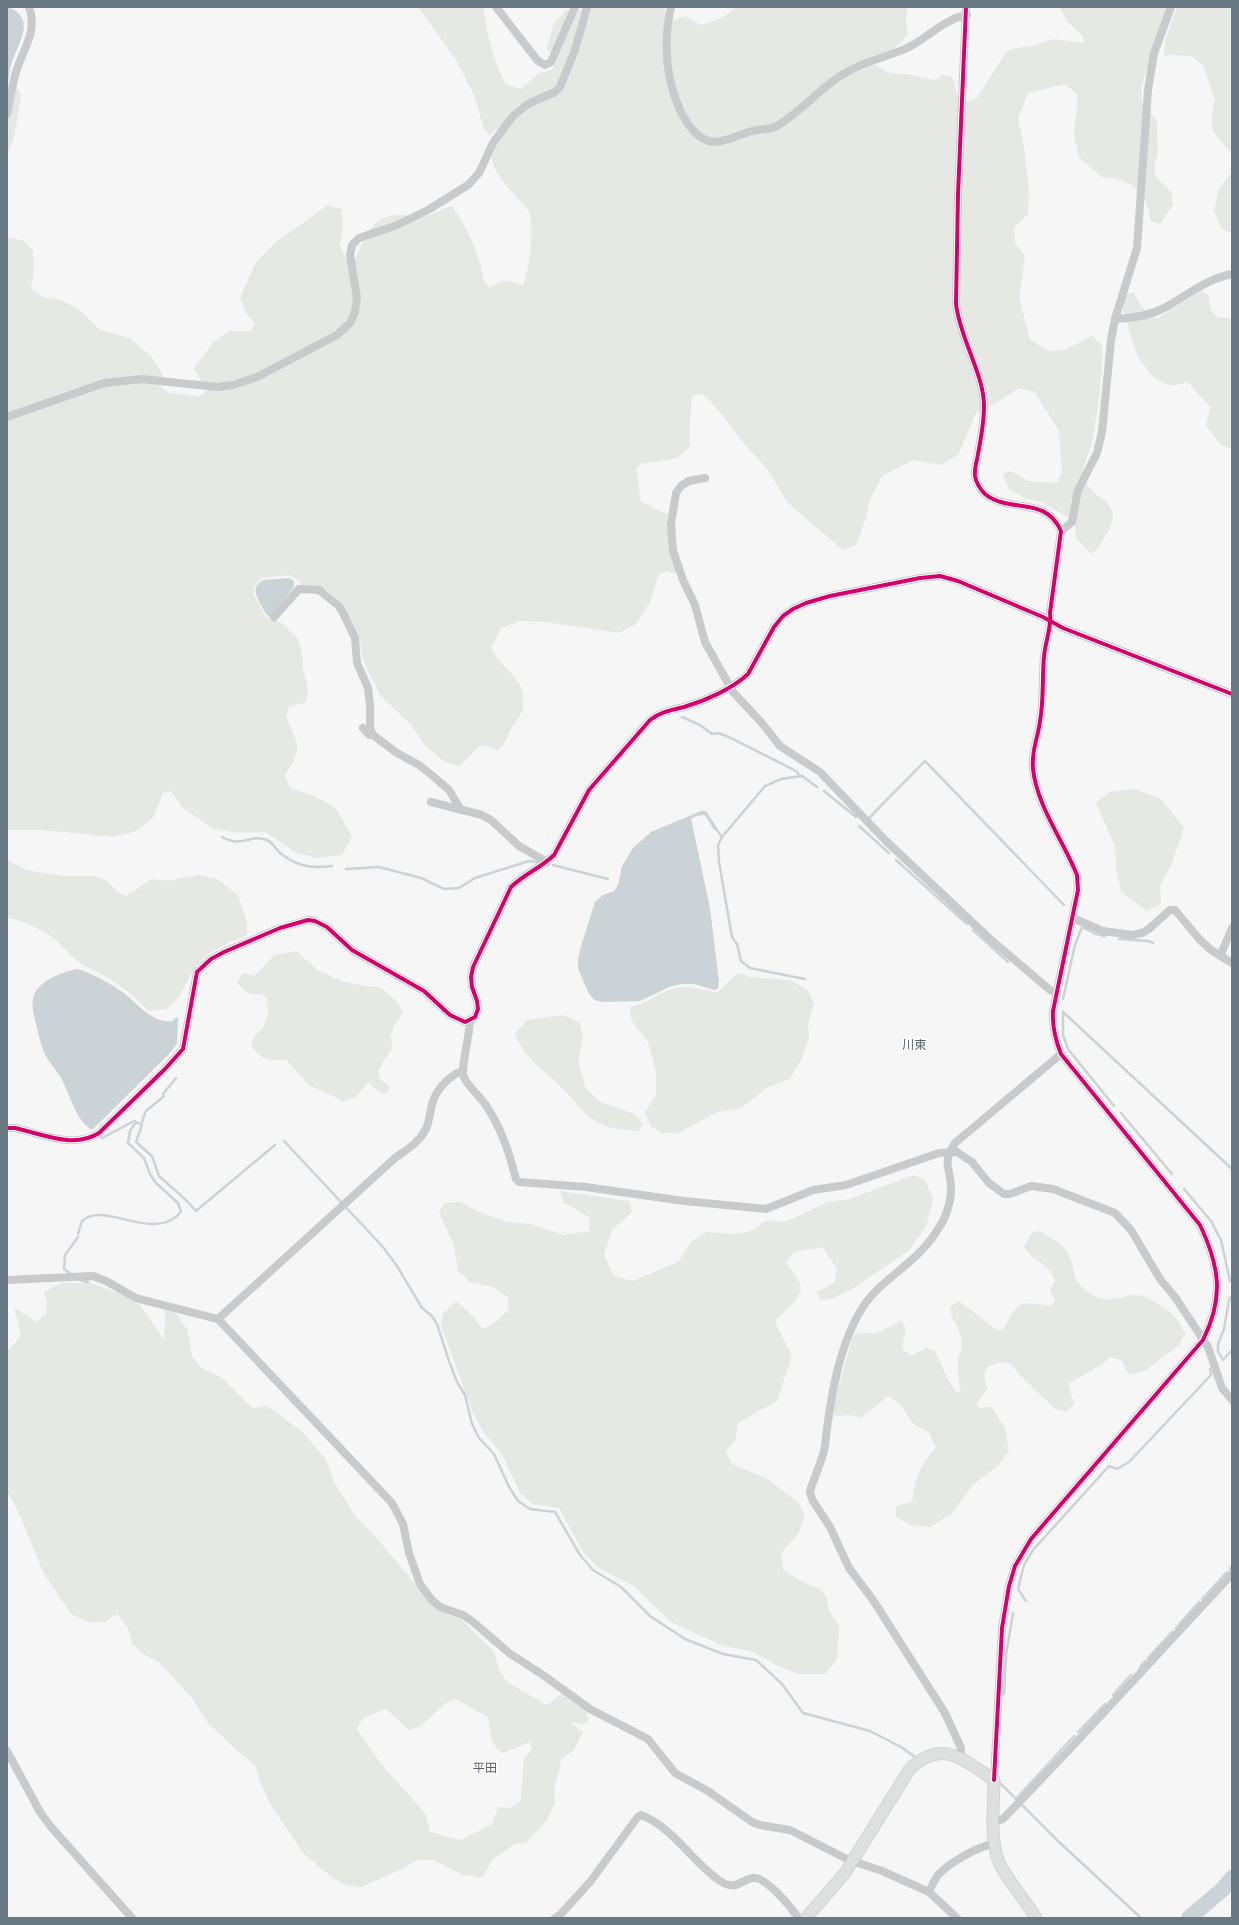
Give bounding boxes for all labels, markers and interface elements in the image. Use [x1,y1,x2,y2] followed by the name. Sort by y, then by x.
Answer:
[902,1036,926,1053] district label: 川東
[473,1759,497,1776] district label: 平田

